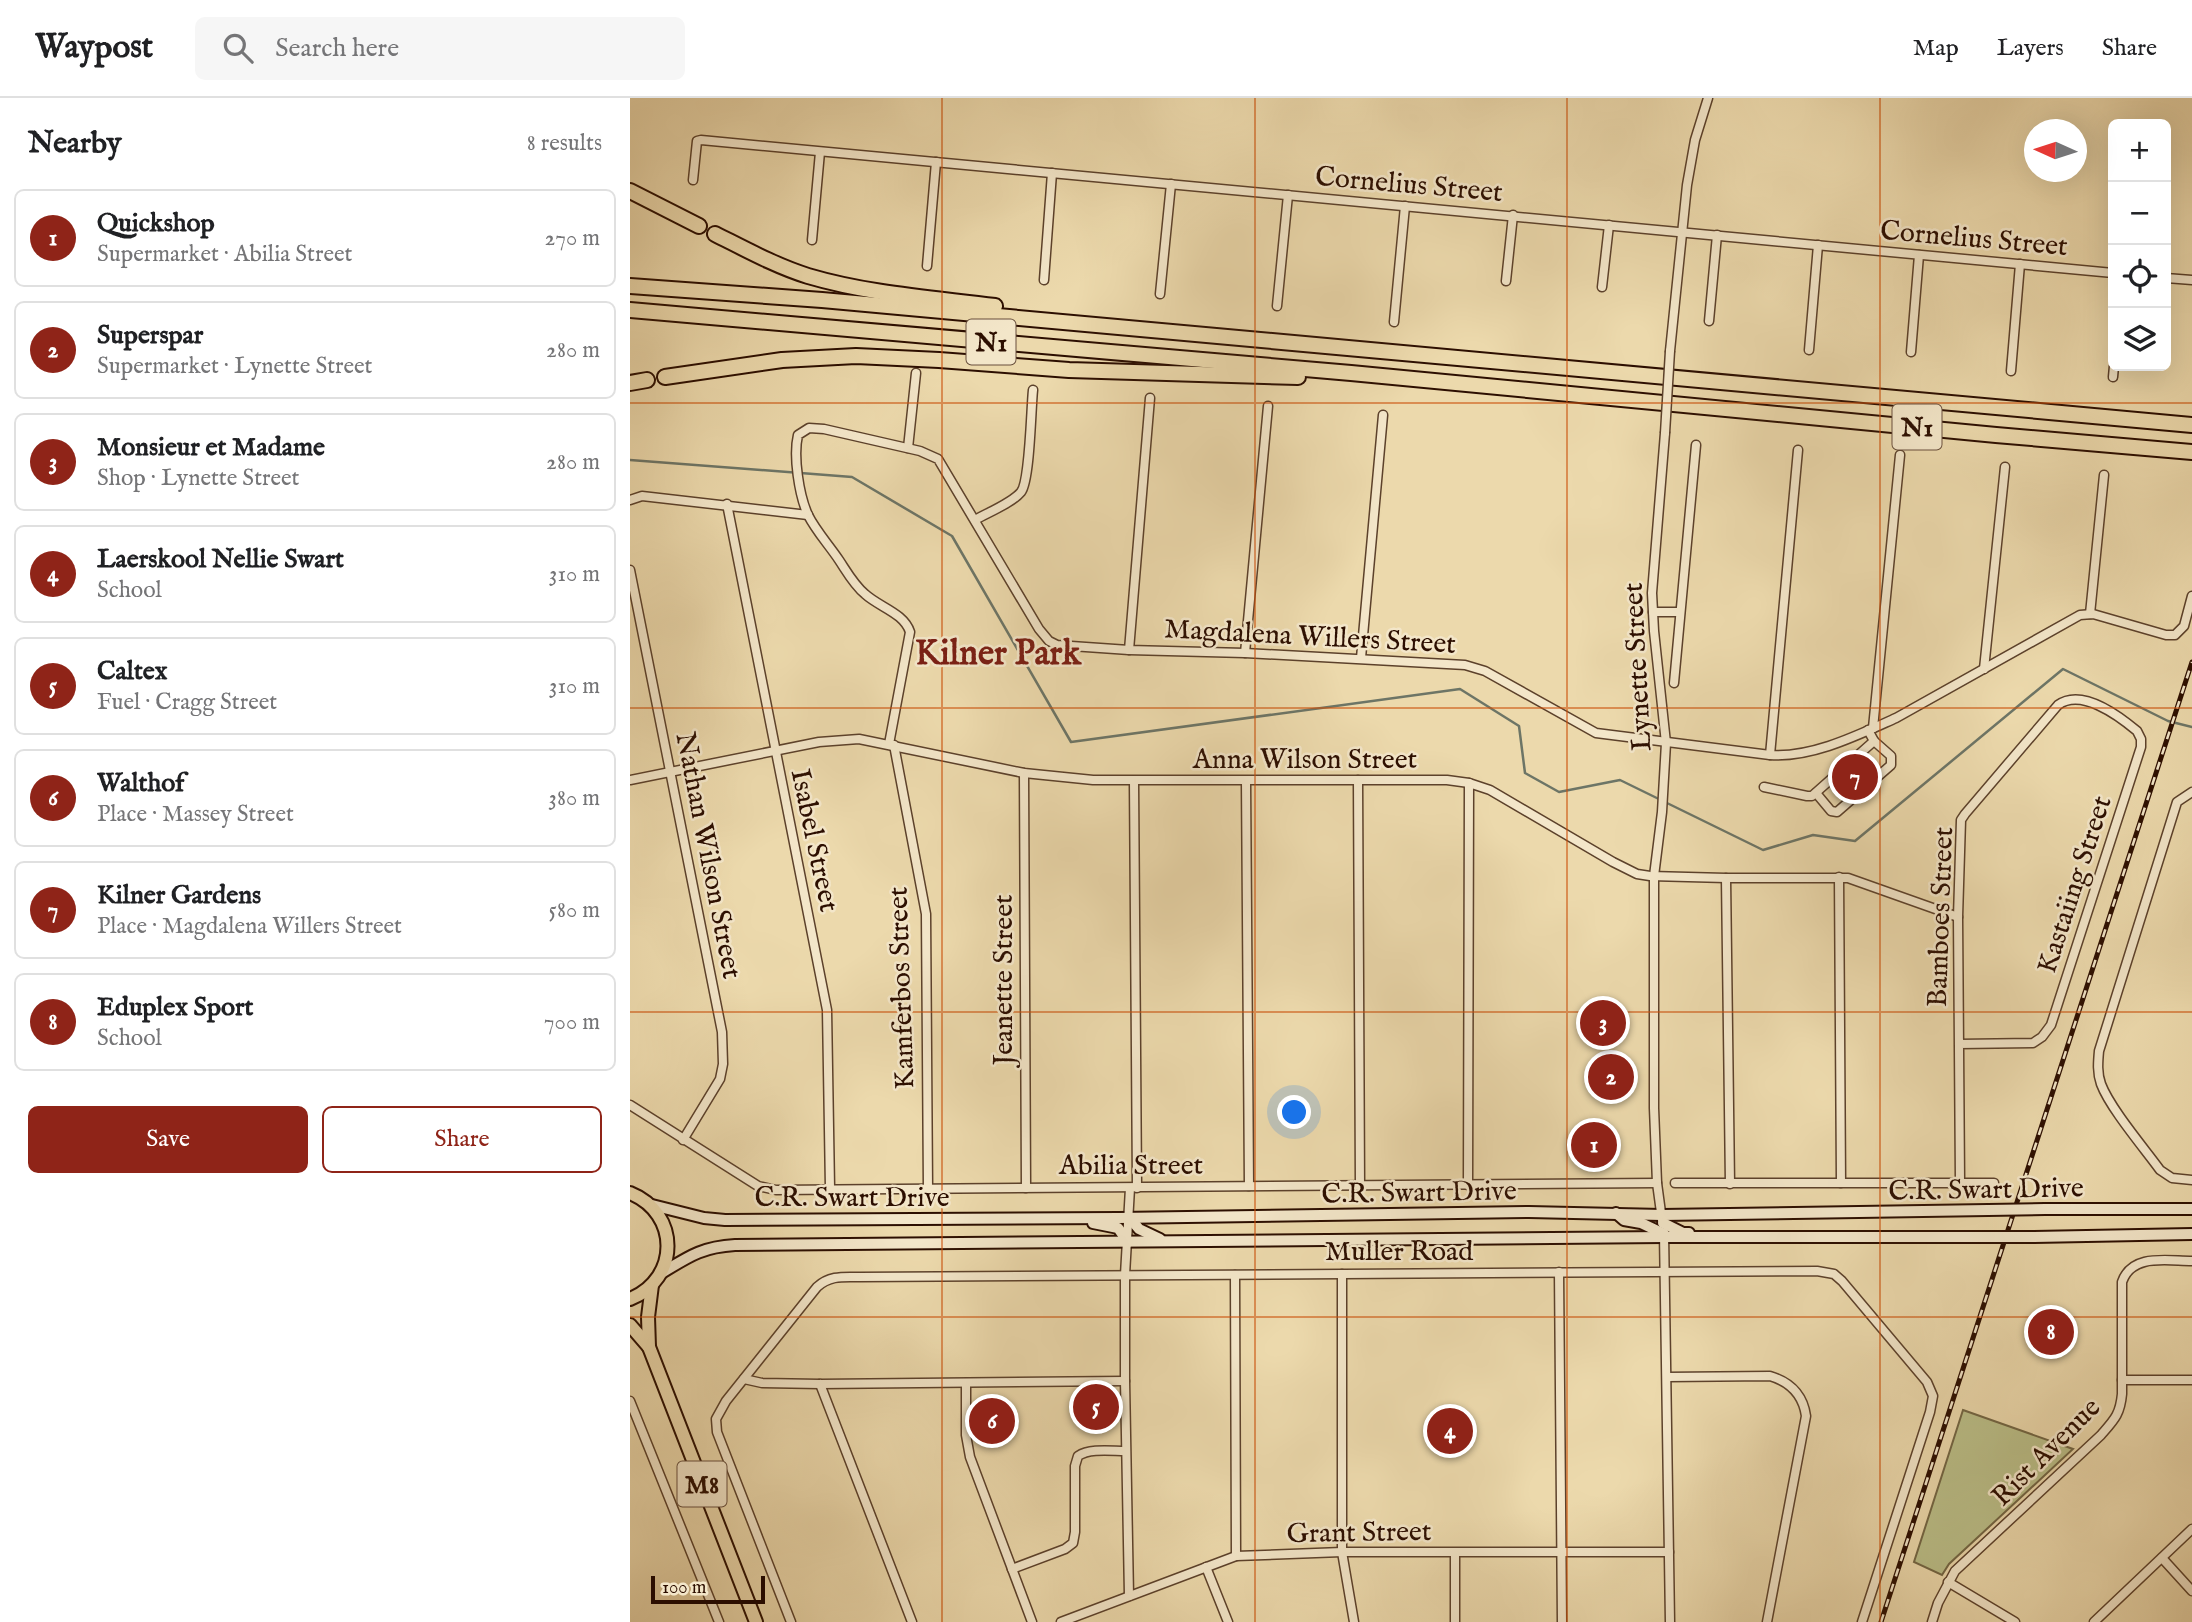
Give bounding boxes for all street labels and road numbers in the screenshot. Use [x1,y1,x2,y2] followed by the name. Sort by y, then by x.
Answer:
[1314,160,1504,211] street label: Cornelius Street
[1879,214,2069,265] street label: Cornelius Street
[966,319,1016,364] road number: N1
[1892,404,1942,450] road number: N1
[1617,581,1660,752] street label: Lynette Street
[1163,612,1457,663] street label: Magdalena Willers Street
[666,729,749,982] street label: Nathan Wilson Street
[1192,743,1418,778] street label: Anna Wilson Street
[781,766,846,916] street label: Isabel Street
[2030,791,2121,978] street label: Kastaiing Street
[1921,826,1962,1008] street label: Bamboes Street
[881,886,924,1090] street label: Kamferbos Street
[987,894,1022,1069] street label: Jeanette Street
[1058,1149,1203,1184] street label: Abilia Street
[1888,1171,2084,1210] street label: C.R. Swart Drive
[1321,1174,1517,1213] street label: C.R. Swart Drive
[754,1181,950,1216] street label: C.R. Swart Drive
[1325,1235,1473,1270] street label: Muller Road
[1985,1391,2109,1515] street label: Rist Avenue
[678,1462,726,1506] road number: M8
[1286,1515,1432,1552] street label: Grant Street

